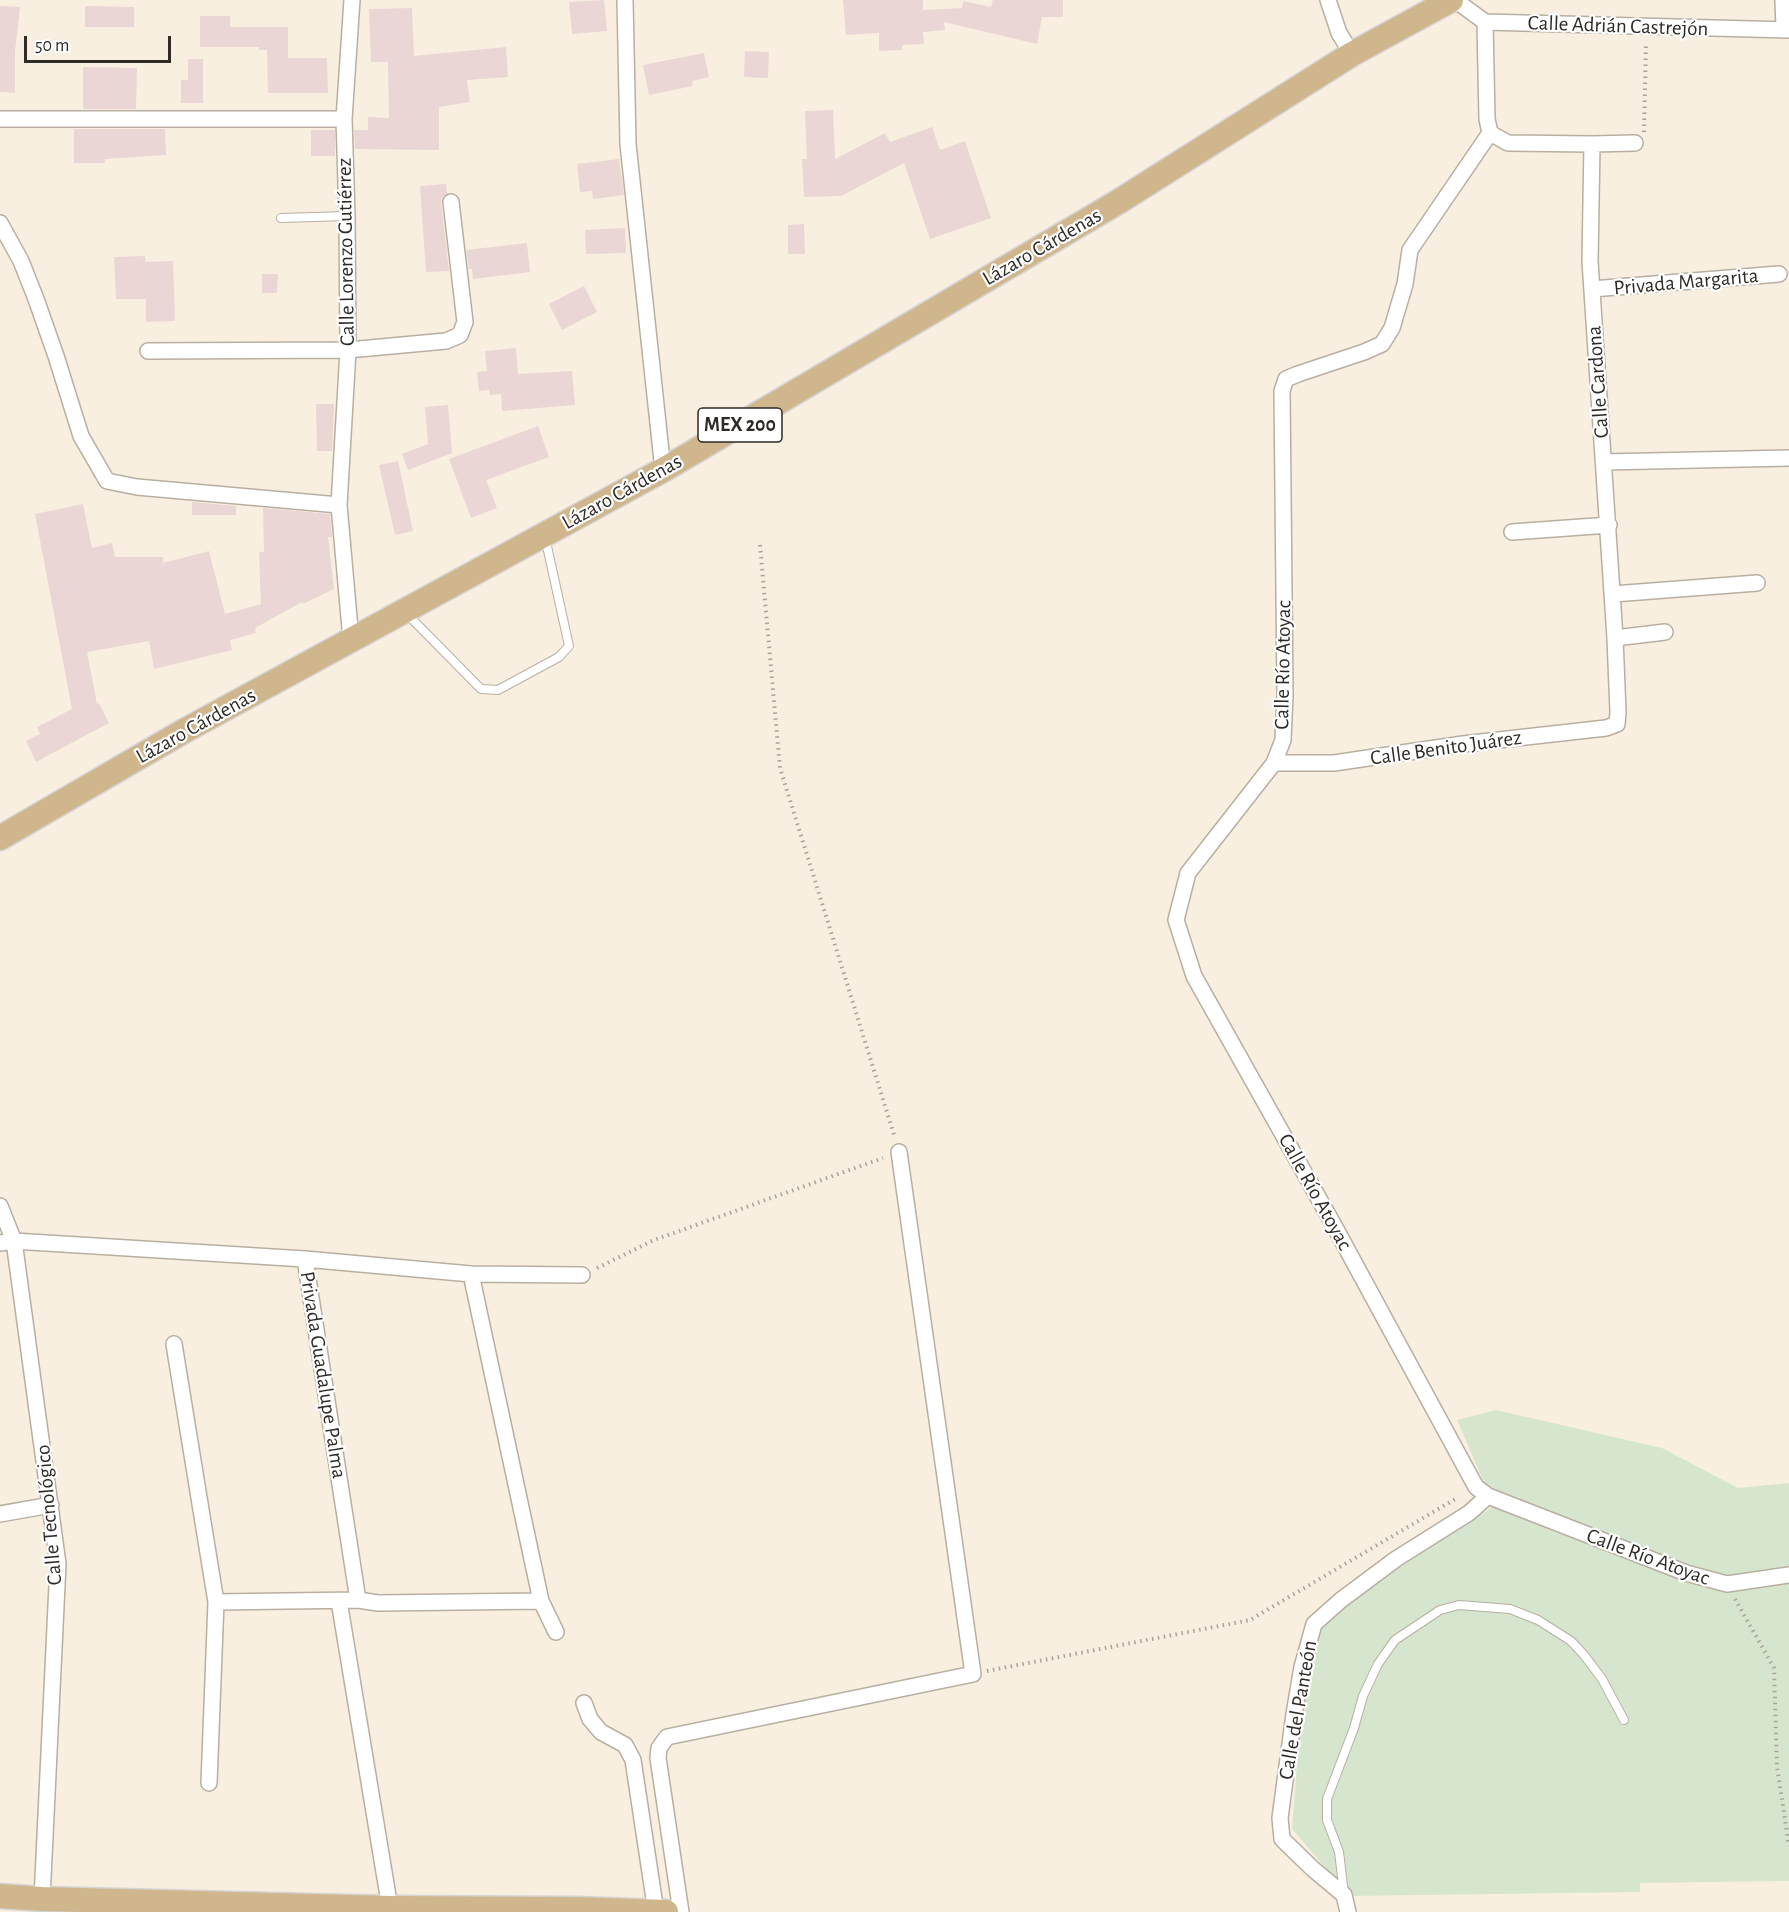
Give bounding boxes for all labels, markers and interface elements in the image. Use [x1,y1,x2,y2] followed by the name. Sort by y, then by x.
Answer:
[1527,10,1709,42] street label: Calle Adrián Castrejón
[27,24,174,62] scale bar
[35,37,69,55] text: 50 m
[332,158,360,346] street label: Calle Lorenzo Gutiérrez
[978,203,1106,291] street label: Lázaro Cárdenas
[1613,263,1759,301] street label: Privada Margarita
[1581,325,1615,439] street label: Calle Cardona
[698,408,782,442] road number: MEX 200
[558,449,686,535] street label: Lázaro Cárdenas
[1269,600,1297,730] street label: Calle Río Atoyac
[132,683,260,769] street label: Lázaro Cárdenas
[1369,725,1523,771] street label: Calle Benito Juárez
[1273,1129,1357,1255] street label: Calle Río Atoyac
[294,1270,352,1480] street label: Privada Guadalupe Palma
[30,1444,68,1586] street label: Calle Tecnológico
[1583,1523,1713,1591] street label: Calle Río Atoyac
[1273,1638,1323,1782] street label: Calle del Panteón

